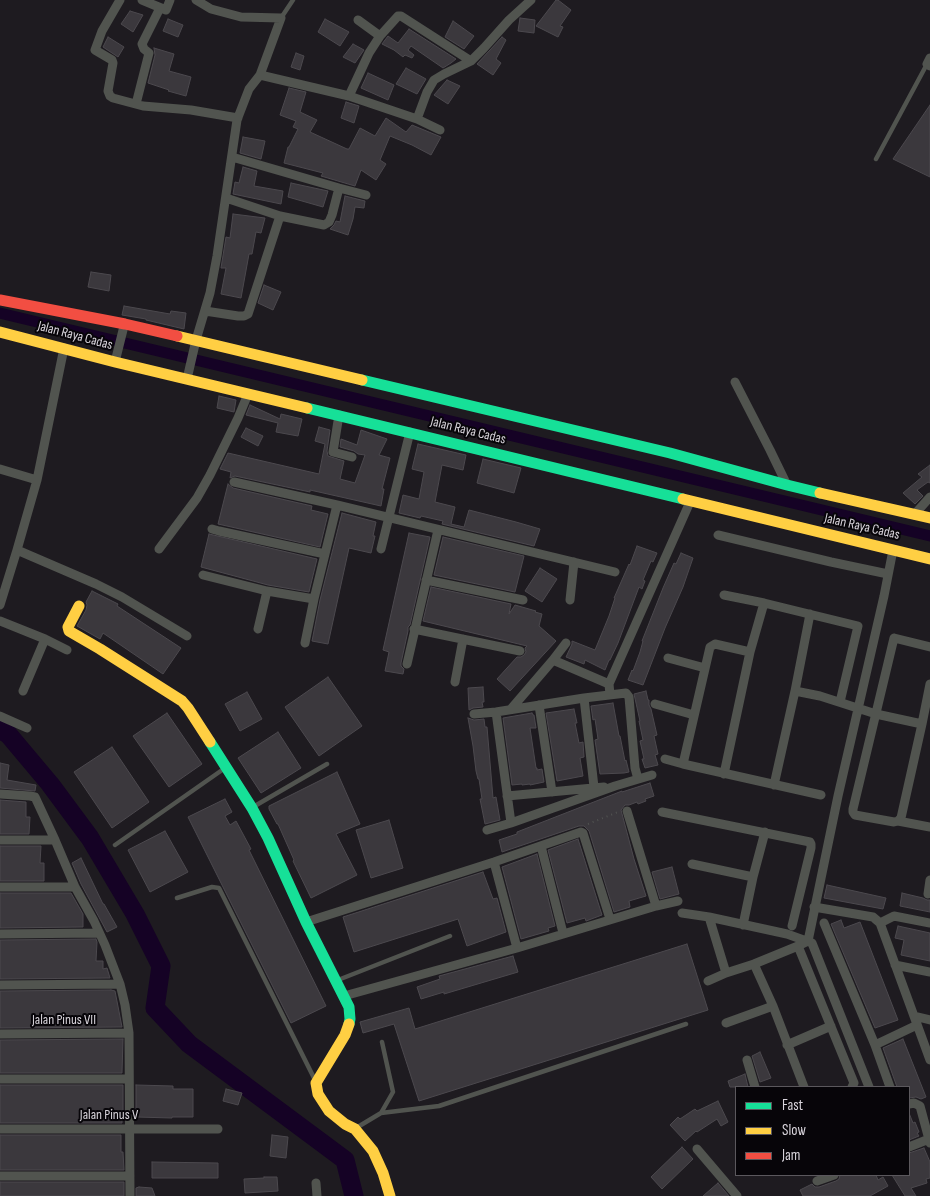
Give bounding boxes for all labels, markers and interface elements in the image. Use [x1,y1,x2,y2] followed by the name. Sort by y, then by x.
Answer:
[36,318,114,354] street label: Jalan Raya Cadas
[429,414,507,448] street label: Jalan Raya Cadas
[823,510,901,544] street label: Jalan Raya Cadas
[32,1012,96,1028] street label: Jalan Pinus VII
[735,1086,910,1176] legend
[782,1096,803,1115] text: Fast
[80,1107,138,1123] street label: Jalan Pinus V
[782,1121,806,1140] text: Slow
[782,1146,800,1165] text: Jam

